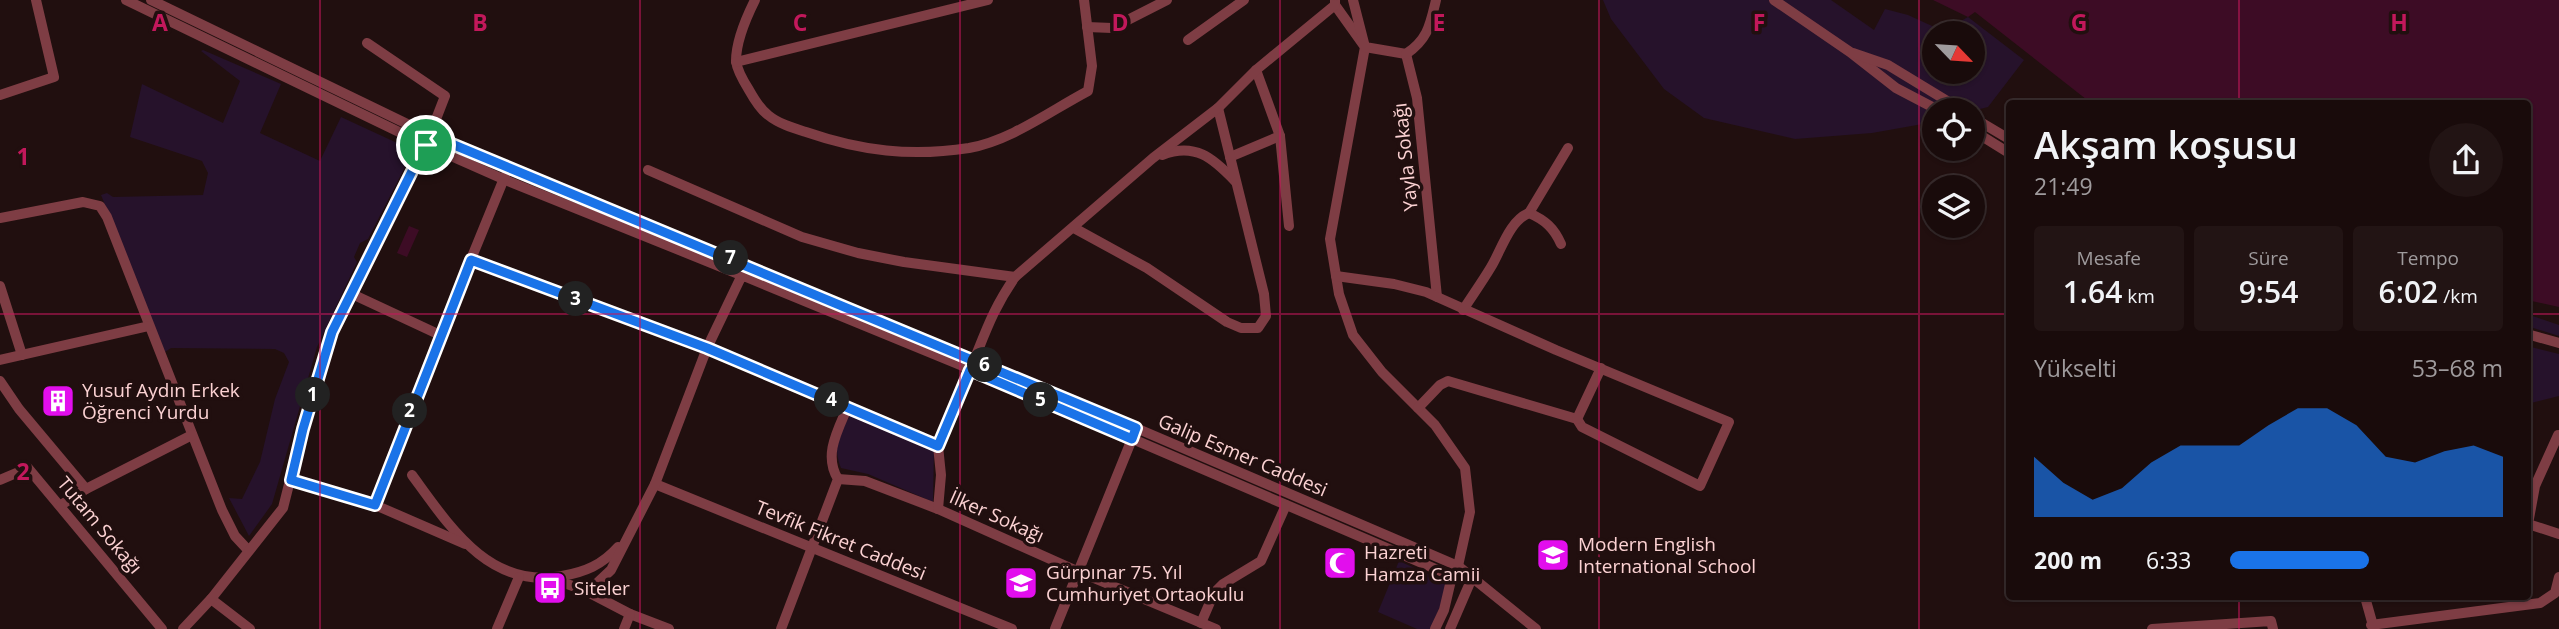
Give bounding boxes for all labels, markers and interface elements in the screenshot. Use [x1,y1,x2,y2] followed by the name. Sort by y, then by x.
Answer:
[152,6,168,38] text: A
[472,6,488,38] text: B
[793,6,807,38] text: C
[1111,6,1129,38] text: D
[1433,6,1445,38] text: E
[1753,6,1765,38] text: F
[2071,6,2087,38] text: G
[2390,6,2408,38] text: H
[1922,21,1984,84] north arrow
[1922,21,1985,238] map controls
[1922,98,1985,161] button: locate
[1386,102,1424,212] street label: Yayla Sokağı
[396,115,456,175] pin
[2034,118,2298,170] text: Akşam koşusu
[2429,123,2503,197] button: share
[407,126,445,164] icon: arrive
[16,140,30,172] text: 1
[2034,170,2093,202] text: 21:49
[1922,175,1985,238] button: layers
[714,240,748,276] pin: 7
[725,244,736,270] text: 7
[2077,245,2141,271] text: Mesafe
[2248,245,2289,271] text: Süre
[2397,245,2459,271] text: Tempo
[2063,271,2122,312] text: 1.64
[2239,271,2298,312] text: 9:54
[2379,271,2438,312] text: 6:02
[558,282,594,316] pin: 3
[2122,283,2155,309] text: km
[2438,283,2478,309] text: /km
[570,285,581,311] text: 3
[968,348,1002,382] pin: 6
[979,351,990,377] text: 6
[2034,352,2117,384] text: Yükselti
[2412,352,2503,384] text: 53–68 m
[82,377,240,425] place label: Yusuf Aydın Erkek Öğrenci Yurdu
[296,378,330,412] pin: 1
[307,381,318,407] text: 1
[39,382,77,420] building icon: Yusuf Aydın Erkek Öğrenci Yurdu
[814,382,850,418] pin: 4
[1024,382,1058,418] pin: 5
[826,386,837,412] text: 4
[1035,386,1046,412] text: 5
[392,394,428,428] pin: 2
[404,397,415,423] text: 2
[1154,408,1332,502] street label: Galip Esmer Caddesi
[16,455,30,487] text: 2
[52,471,148,579] street label: Tutam Sokağı
[946,484,1048,548] street label: İlker Sokağı
[752,494,930,586] street label: Tevfik Fikret Caddesi
[1578,531,1756,579] place label: Modern English International School
[1534,536,1572,574] school or university icon: Modern English International School
[1364,539,1480,587] place label: Hazreti Hamza Camii
[1321,544,1359,582] mosque icon: Hazreti Hamza Camii
[2034,544,2102,576] text: 200 m
[2146,544,2192,576] text: 6:33
[1046,559,1244,607] place label: Gürpınar 75. Yıl Cumhuriyet Ortaokulu
[1002,564,1040,602] school or university icon: Gürpınar 75. Yıl Cumhuriyet Ortaokulu
[531,569,569,607] bus stop icon: Siteler
[574,575,630,601] place label: Siteler

